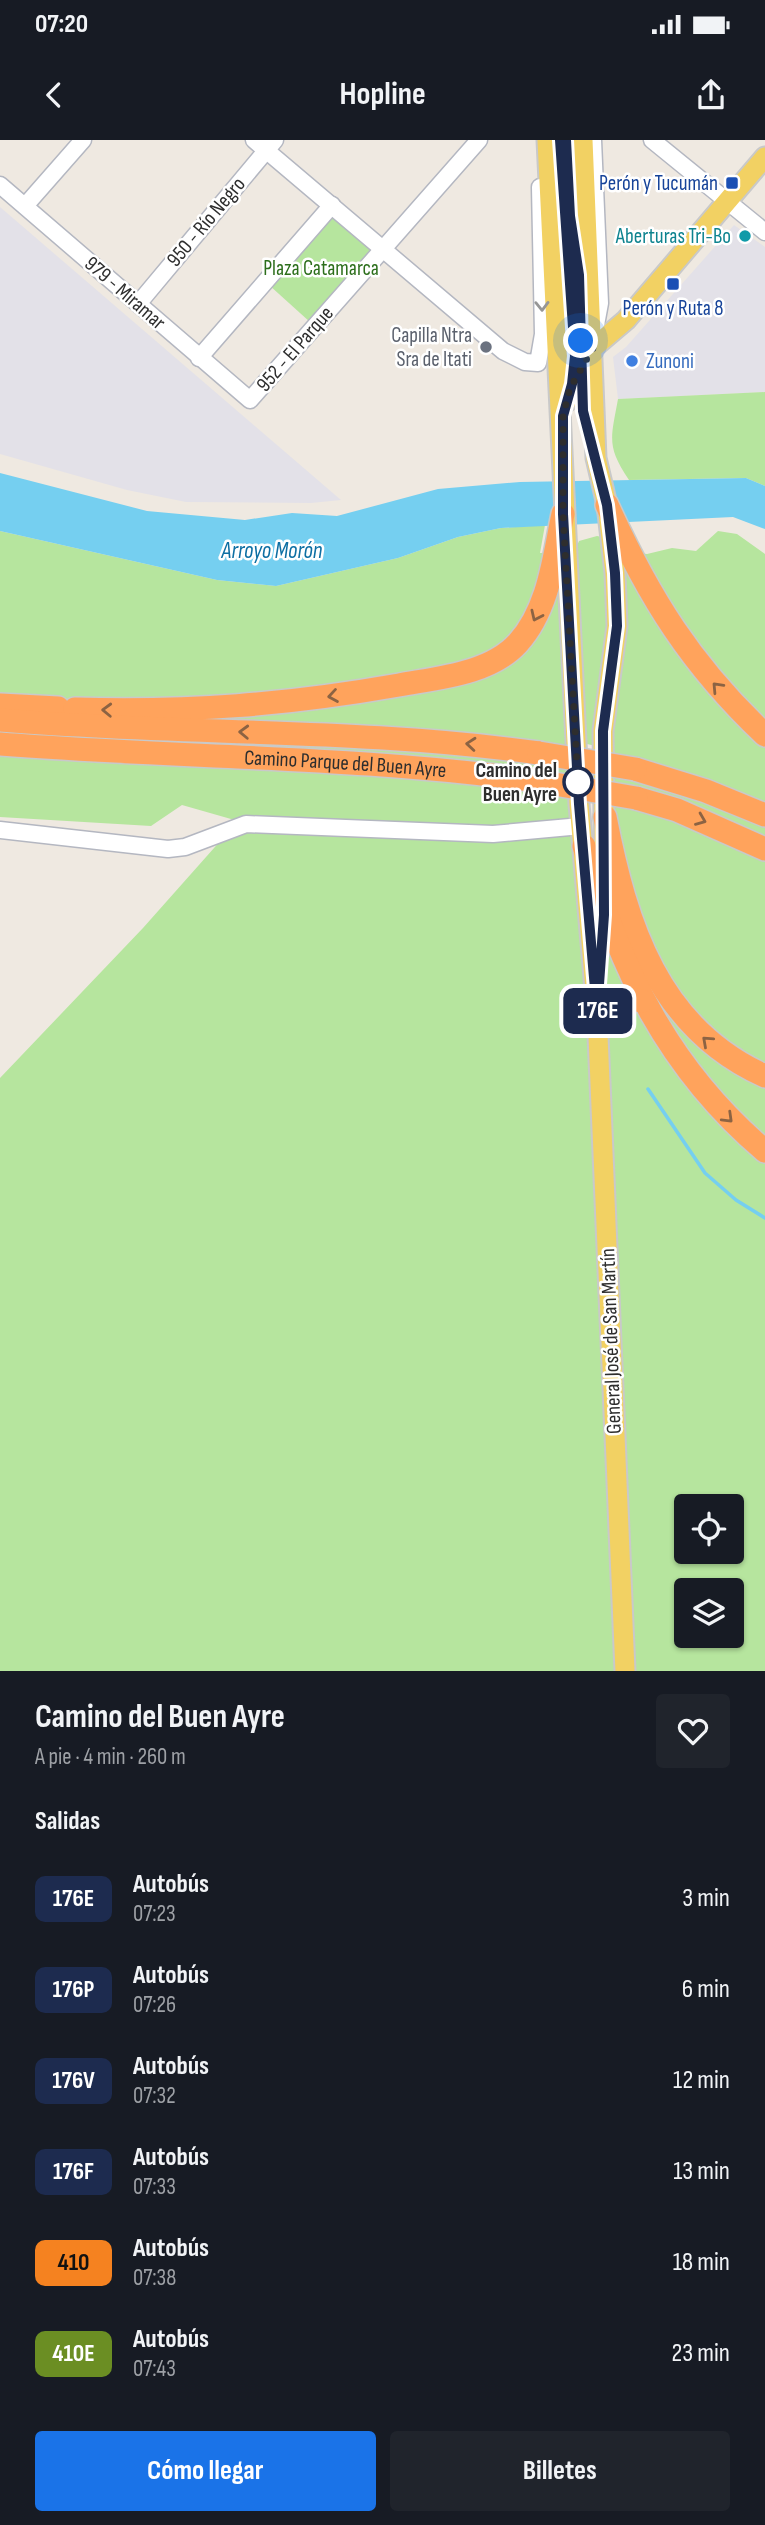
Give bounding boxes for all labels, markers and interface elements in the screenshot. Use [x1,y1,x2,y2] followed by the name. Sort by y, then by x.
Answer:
[35,9,88,40] text: 07:20
[339,75,426,114] text: Hopline
[35,76,73,114] icon: back
[692,76,730,114] icon: share
[599,171,718,196] place label: Perón y Tucumán
[161,172,251,272] street label: 950 - Río Negro
[724,175,740,191] marker: Perón y Tucumán
[615,224,731,249] place label: Aberturas Tri-Bo
[737,228,753,244] marker: Aberturas Tri-Bo
[79,251,171,335] street label: 979 - Miramar
[263,256,379,281] park label: Plaza Catamarca
[665,276,681,292] marker: Perón y Ruta 8
[623,296,723,321] place label: Perón y Ruta 8
[251,301,339,397] street label: 952 - El Parque
[535,301,550,312] one-way arrow
[391,323,472,372] place label: Capilla Ntra Sra de Itati
[563,323,598,358] your location
[478,339,494,355] marker: Capilla Ntra Sra de Itati
[646,349,694,374] place label: Zunoni
[624,353,640,369] marker: Zunoni
[220,537,323,565] water label: Arroyo Morón
[530,609,544,621] one-way arrow
[712,682,725,695] one-way arrow
[327,689,339,704] one-way arrow
[101,702,112,717] one-way arrow
[238,724,249,740] one-way arrow
[465,737,476,752] one-way arrow
[244,745,448,783] street label: Camino Parque del Buen Ayre
[475,758,557,807] place label: Camino del Buen Ayre
[563,767,593,797] marker: Camino del Buen Ayre
[695,811,707,825] one-way arrow
[549,988,647,1034] line badge: 176E
[577,996,619,1025] text: 176E
[702,1037,715,1049] one-way arrow
[720,1110,733,1123] one-way arrow
[595,1248,627,1434] street label: General José de San Martín
[674,1494,744,1648] map controls
[674,1494,744,1564] button: locate
[674,1578,744,1648] button: layers
[656,1694,730,1768] button: heart
[35,1697,285,1737] text: Camino del Buen Ayre
[35,1743,186,1771] text: A pie · 4 min · 260 m
[35,1806,100,1837] text: Salidas
[133,1869,209,1900] text: Autobús
[682,1883,730,1914] text: 3 min
[53,1884,94,1913] text: 176E
[133,1900,176,1928] text: 07:23
[133,1960,209,1991] text: Autobús
[682,1974,730,2005] text: 6 min
[53,1975,94,2004] text: 176P
[133,1991,176,2019] text: 07:26
[133,2051,209,2082] text: Autobús
[673,2065,730,2096] text: 12 min
[52,2066,95,2095] text: 176V
[133,2082,176,2110] text: 07:32
[133,2142,209,2173] text: Autobús
[673,2156,730,2187] text: 13 min
[53,2157,94,2186] text: 176F
[133,2173,176,2201] text: 07:33
[133,2233,209,2264] text: Autobús
[673,2247,730,2278] text: 18 min
[57,2248,90,2277] text: 410
[133,2264,176,2292] text: 07:38
[133,2324,209,2355] text: Autobús
[672,2338,730,2369] text: 23 min
[52,2339,95,2368] text: 410E
[133,2355,176,2383] text: 07:43
[35,2431,376,2511] button: Cómo llegar
[390,2431,730,2511] button: Billetes

